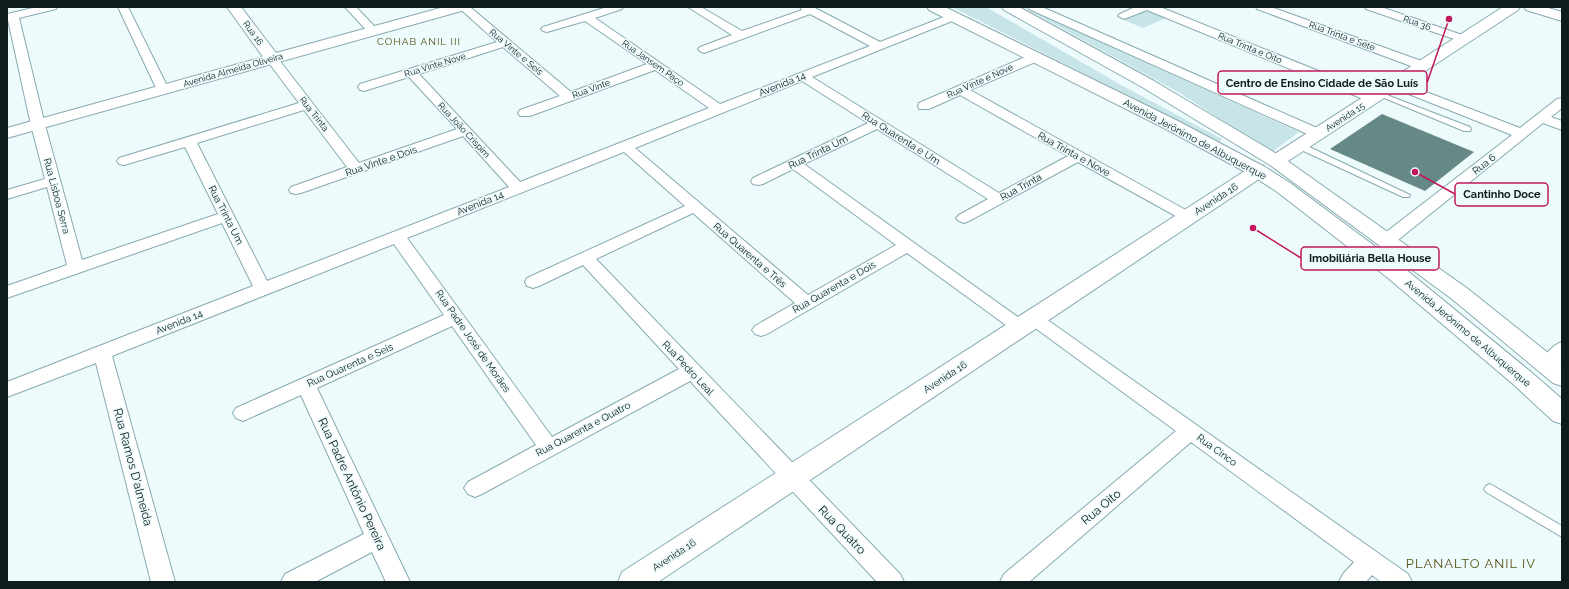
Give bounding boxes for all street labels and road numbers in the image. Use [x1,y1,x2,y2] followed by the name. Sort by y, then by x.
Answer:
[1402,14,1433,33] street label: Rua 36
[241,19,266,48] street label: Rua 16
[1307,19,1377,53] street label: Rua Trinta e Sete
[487,27,545,78] street label: Rua Vinte e Seis
[1217,31,1283,65] street label: Rua Trinta e Oito
[620,38,686,88] street label: Rua Jansem Paço
[182,51,284,89] street label: Avenida Almeida Oliveira
[403,51,468,79] street label: Rua Vinte Nove
[945,62,1015,100] street label: Rua Vinte e Nove
[757,69,807,98] street label: Avenida 14
[571,77,612,100] street label: Rua Vinte
[297,95,331,133] street label: Rua Trinta
[1122,97,1268,182] street label: Avenida Jerônimo de Albuquerque
[436,100,492,160] street label: Rua João Crispim
[1324,101,1366,133] street label: Avenida 15
[860,109,942,167] street label: Rua Quarenta e Um
[1036,130,1112,178] street label: Rua Trinta e Nove
[786,133,850,171] street label: Rua Trinta Um
[344,144,418,178] street label: Rua Vinte e Dois
[1470,152,1498,176] street label: Rua 6
[42,157,72,235] street label: Rua Lisboa Serra
[998,171,1044,203] street label: Rua Trinta
[1192,181,1240,217] street label: Avenida 16
[206,184,246,246] street label: Rua Trinta Um
[455,188,505,217] street label: Avenida 14
[711,220,789,290] street label: Rua Quarenta e Três
[790,259,878,315] street label: Rua Quarenta e Dois
[1403,277,1533,389] street label: Avenida Jerônimo de Albuquerque
[433,288,513,394] street label: Rua Padre José de Morães
[154,307,204,336] street label: Avenida 14
[660,339,716,398] street label: Rua Pedro Leal
[305,341,395,389] street label: Rua Quarenta e Seis
[921,359,969,395] street label: Avenida 16
[534,399,632,459] street label: Rua Quarenta e Quatro
[111,407,155,527] street label: Rua Ramos D'almeida
[315,416,389,552] street label: Rua Padre Antônio Pereira
[1195,432,1239,468] street label: Rua Cinco
[1078,486,1124,528] street label: Rua Oito
[815,503,869,557] street label: Rua Quatro
[650,537,698,573] street label: Avenida 16

